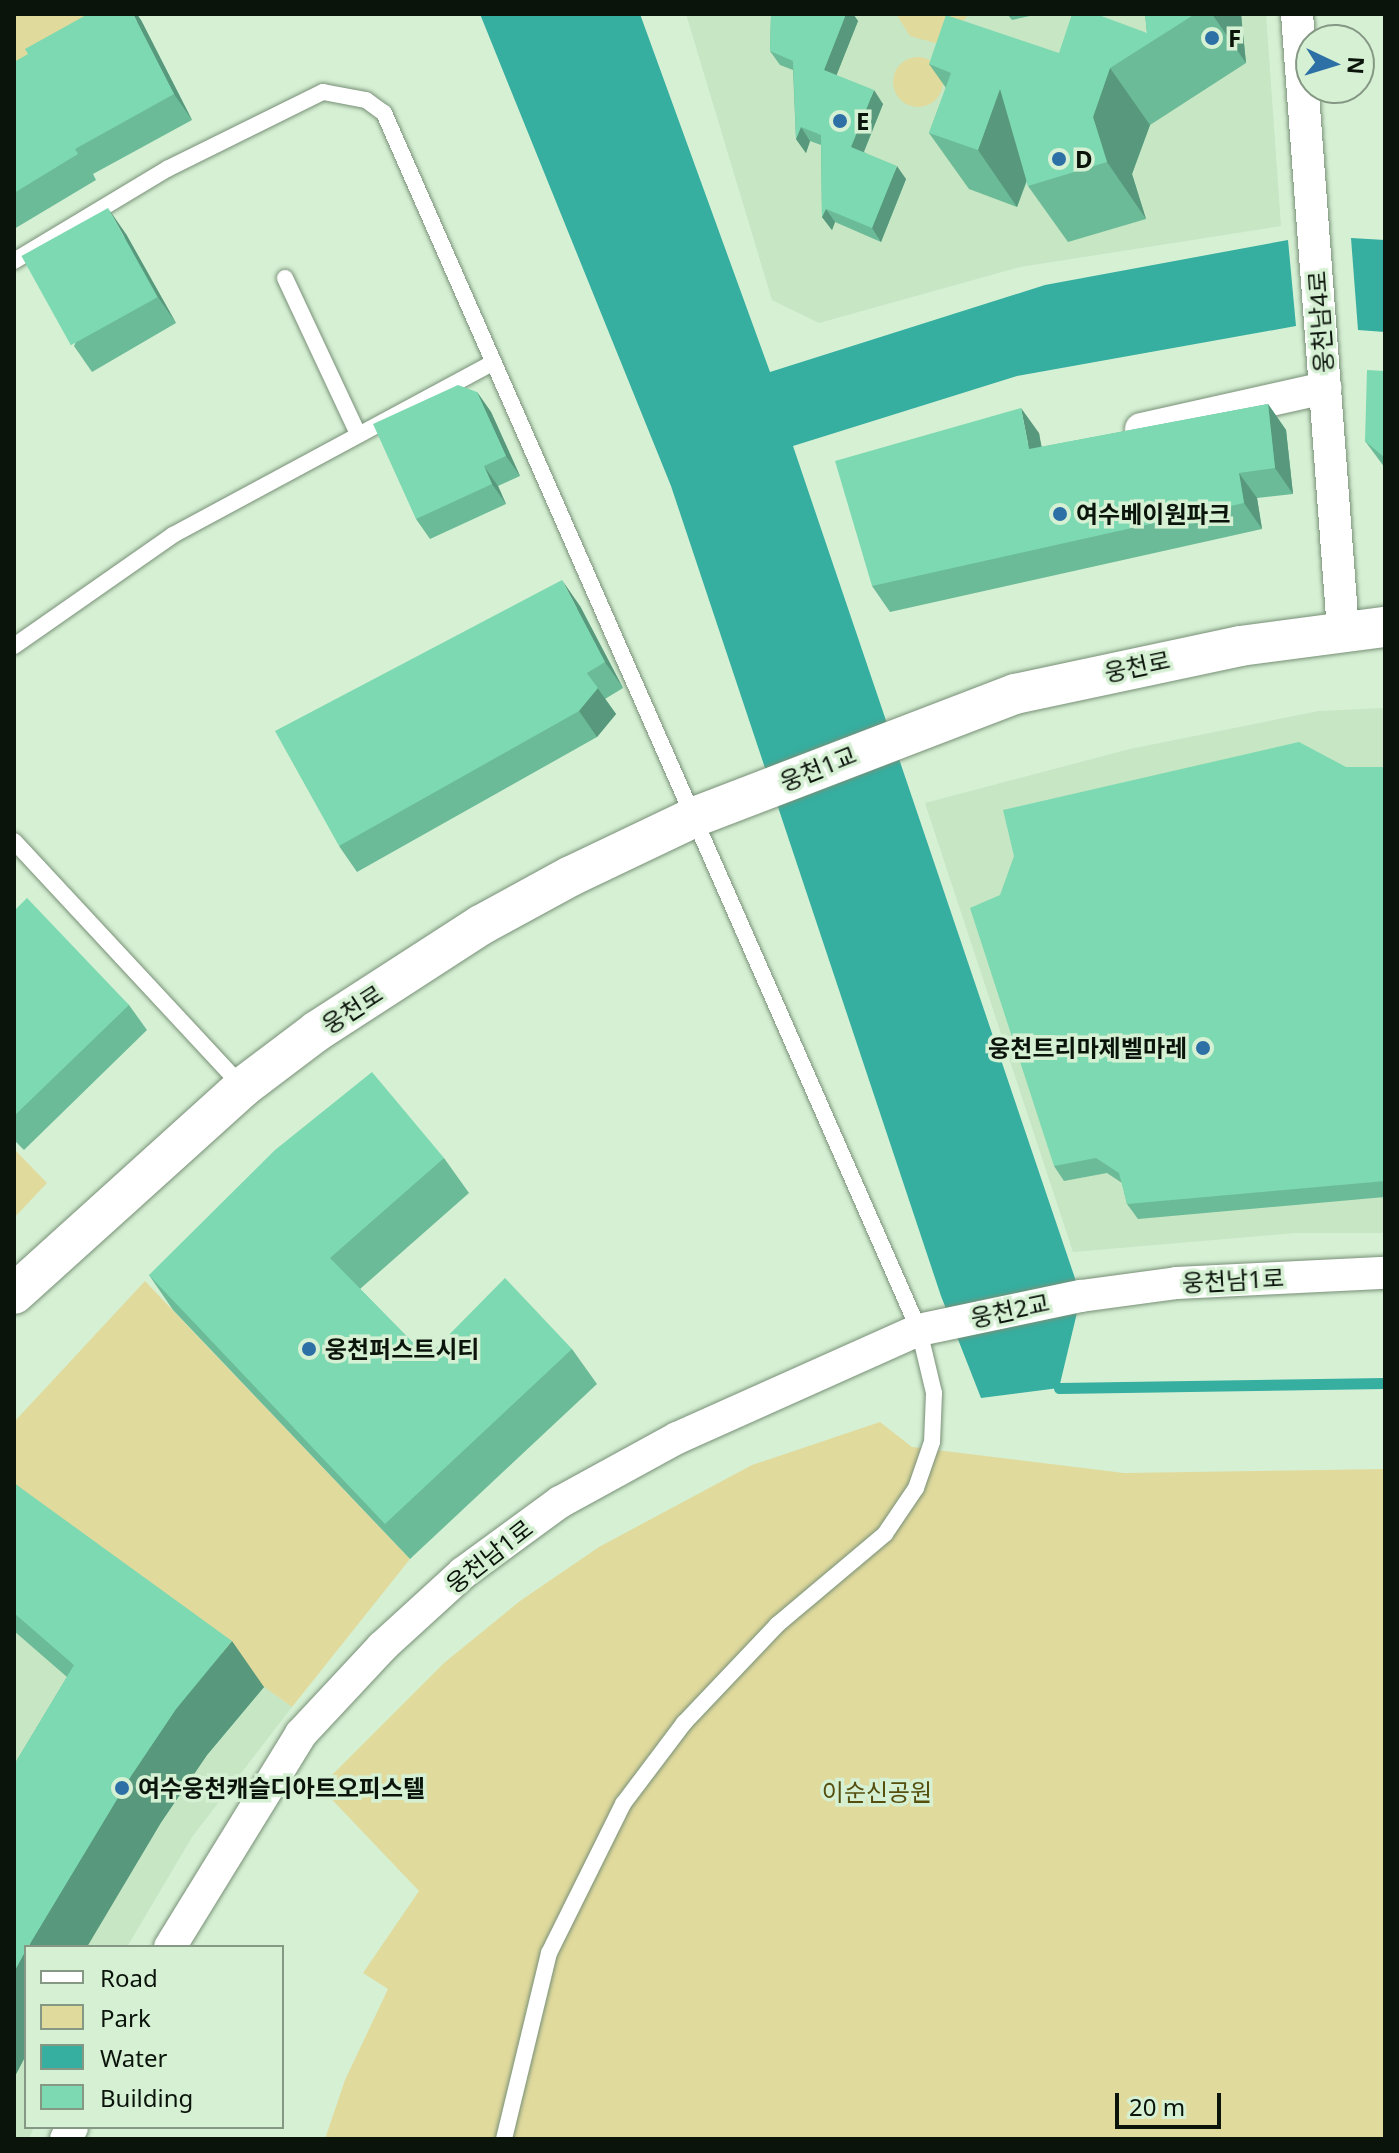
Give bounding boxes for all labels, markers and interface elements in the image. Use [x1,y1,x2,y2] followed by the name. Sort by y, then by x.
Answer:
[1228,24,1241,52] place label: F
[1295,24,1375,104] north arrow
[1203,29,1221,47] marker: F
[1341,56,1373,75] text: N
[856,107,869,135] place label: E
[831,112,849,130] marker: E
[1075,145,1093,173] place label: D
[1050,150,1068,168] marker: D
[1302,270,1338,374] street label: 웅천남4로
[1076,500,1231,528] place label: 여수베이원파크
[1051,505,1069,523] marker: 여수베이원파크
[1102,645,1172,687] street label: 웅천로
[776,740,860,796] street label: 웅천1교
[316,979,388,1039] street label: 웅천로
[988,1034,1187,1062] place label: 웅천트리마제벨마레
[1194,1039,1212,1057] marker: 웅천트리마제벨마레
[1181,1263,1285,1297] street label: 웅천남1로
[968,1288,1052,1332] street label: 웅천2교
[325,1335,480,1363] place label: 웅천퍼스트시티
[300,1340,318,1358] marker: 웅천퍼스트시티
[440,1513,538,1599] street label: 웅천남1로
[138,1774,425,1802] place label: 여수웅천캐슬디아트오피스텔
[822,1778,932,1806] park label: 이순신공원
[113,1779,131,1797] marker: 여수웅천캐슬디아트오피스텔
[24,1945,284,2129] legend
[100,1961,158,1994] text: Road
[100,2001,151,2034] text: Park
[100,2041,167,2074] text: Water
[1119,2077,1225,2127] scale bar
[100,2081,193,2114] text: Building
[1129,2090,1185,2123] text: 20 m

